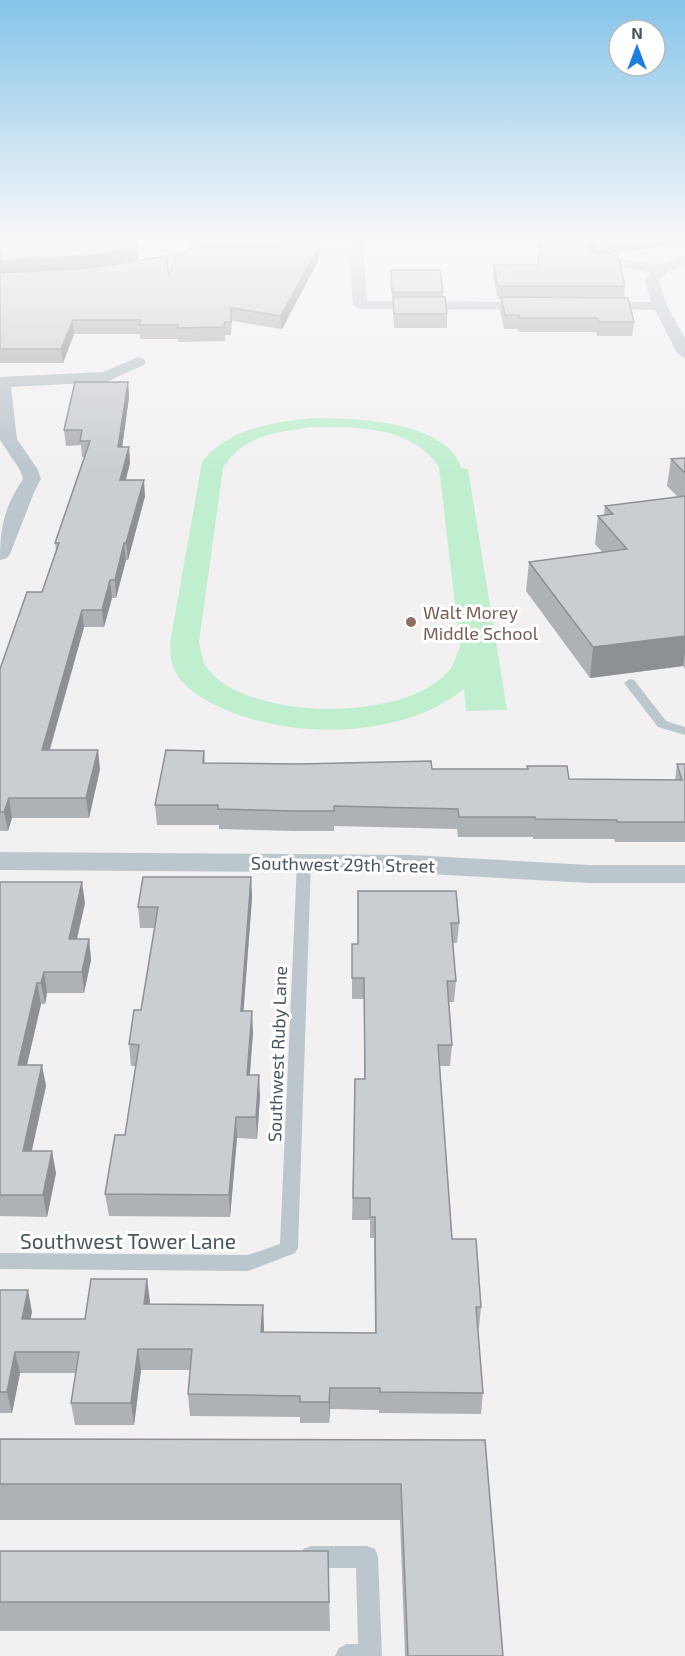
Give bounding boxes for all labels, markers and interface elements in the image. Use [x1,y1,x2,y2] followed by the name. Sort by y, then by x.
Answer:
[607,18,667,78] north arrow
[631,23,643,42] text: N
[423,601,539,644] place label: Walt Morey Middle School
[404,615,418,629] marker: Walt Morey Middle School
[251,851,435,877] street label: Southwest 29th Street
[263,966,291,1142] street label: Southwest Ruby Lane
[20,1228,236,1253] street label: Southwest Tower Lane

